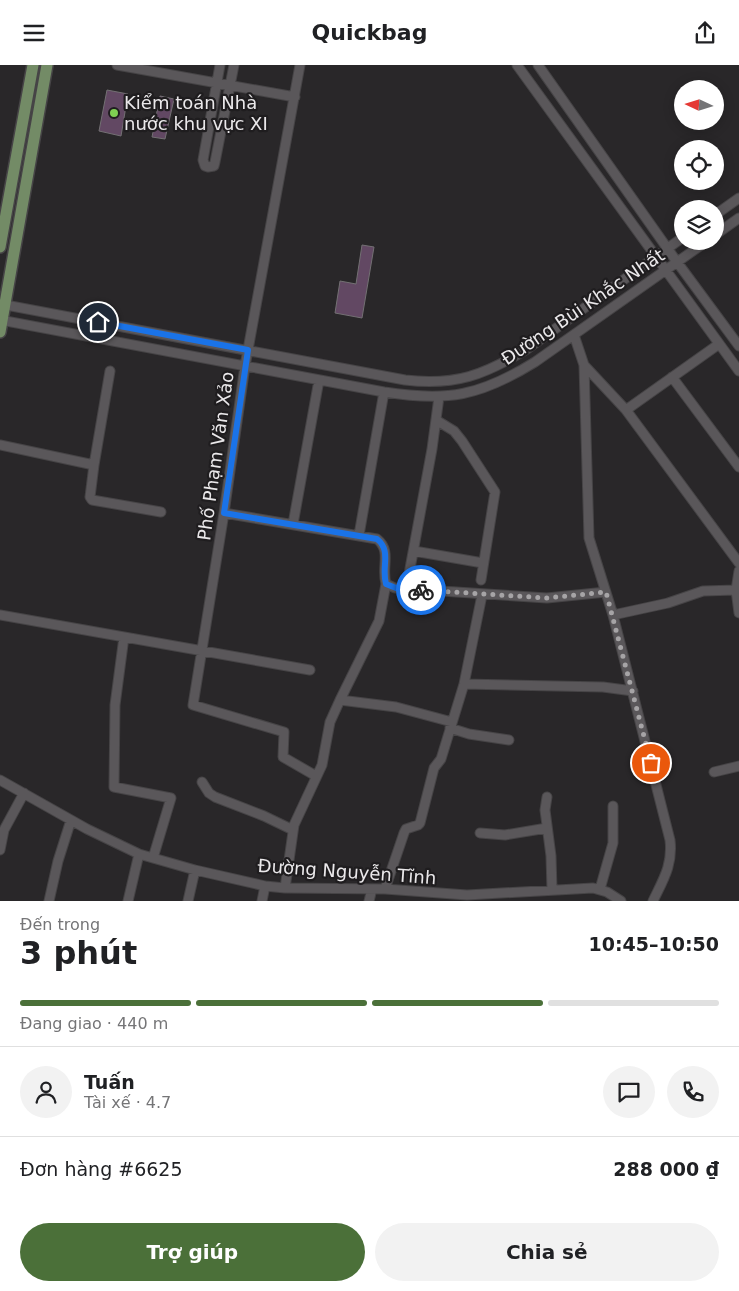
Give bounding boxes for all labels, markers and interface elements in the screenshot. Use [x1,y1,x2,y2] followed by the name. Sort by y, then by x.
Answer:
[20,19,48,47] icon: menu
[691,19,719,47] icon: share
[312,20,427,45] text: Quickbag
[674,80,724,130] north arrow
[674,80,724,250] map controls
[124,92,268,134] place label: Kiểm toán Nhà nước khu vực XI
[108,107,120,119] marker: Kiểm toán Nhà nước khu vực XI
[674,140,724,190] button: locate
[674,200,724,250] button: layers
[497,244,668,369] street label: Đường Bùi Khắc Nhất
[77,301,119,343] pin
[84,308,112,336] icon: home
[193,370,238,542] street label: Phố Phạm Văn Xảo
[396,565,446,615] courier
[407,576,435,604] icon: bike
[630,742,672,784] pin
[637,749,665,777] icon: bag
[257,855,437,888] street label: Đường Nguyễn Tĩnh
[20,915,100,934] text: Đến trong
[589,933,719,955] text: 10:45–10:50
[20,934,137,972] text: 3 phút
[20,1014,168,1033] text: Đang giao · 440 m
[20,1066,72,1118] button: person
[603,1066,655,1118] button: chat
[667,1066,719,1118] button: phone
[84,1071,135,1093] text: Tuấn
[84,1093,171,1112] text: Tài xế · 4.7
[20,1158,183,1180] text: Đơn hàng #6625
[613,1158,719,1180] text: 288 000 ₫
[20,1223,365,1281] button: Trợ giúp
[375,1223,719,1281] button: Chia sẻ

